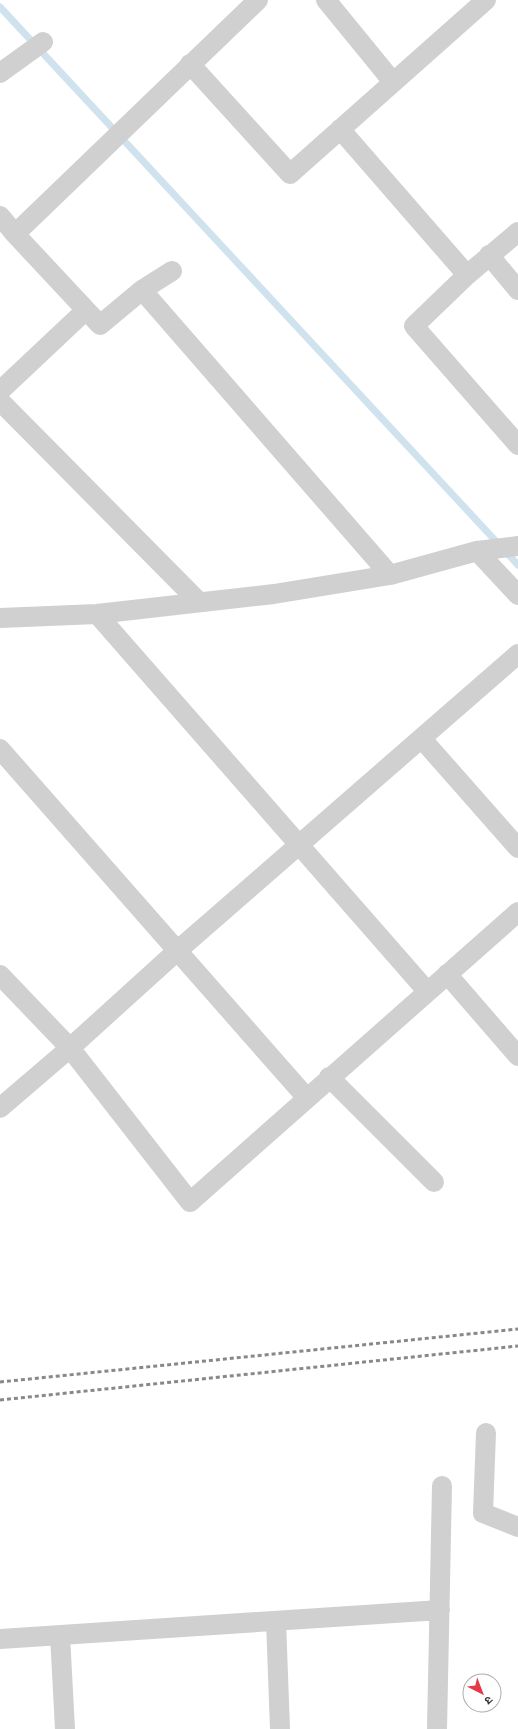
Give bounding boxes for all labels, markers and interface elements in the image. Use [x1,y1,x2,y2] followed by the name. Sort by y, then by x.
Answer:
[462,1673,502,1713] north arrow
[481,1693,496,1708] text: उ

